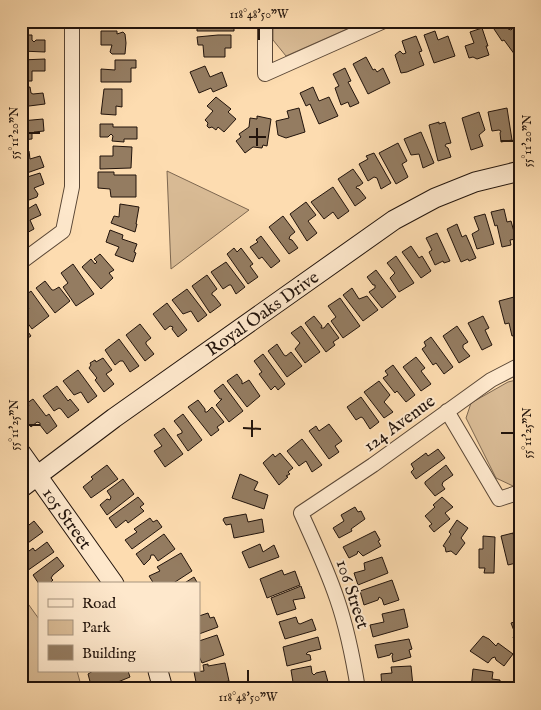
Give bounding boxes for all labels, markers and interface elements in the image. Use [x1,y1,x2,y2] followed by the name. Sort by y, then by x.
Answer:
[230,7,289,22] text: 118°48'50"W
[7,106,22,159] text: 55°11'20"N
[520,114,535,167] text: 55°11'20"N
[202,267,324,362] street label: Royal Oaks Drive
[360,391,440,458] street label: 124 Avenue
[7,399,22,451] text: 55°11'25"N
[520,407,535,459] text: 55°11'25"N
[36,484,96,555] street label: 105 Street
[330,557,374,632] street label: 106 Street
[38,582,200,672] legend
[82,594,117,613] text: Road
[82,618,112,637] text: Park
[82,644,137,663] text: Building
[219,690,278,705] text: 118°48'50"W

